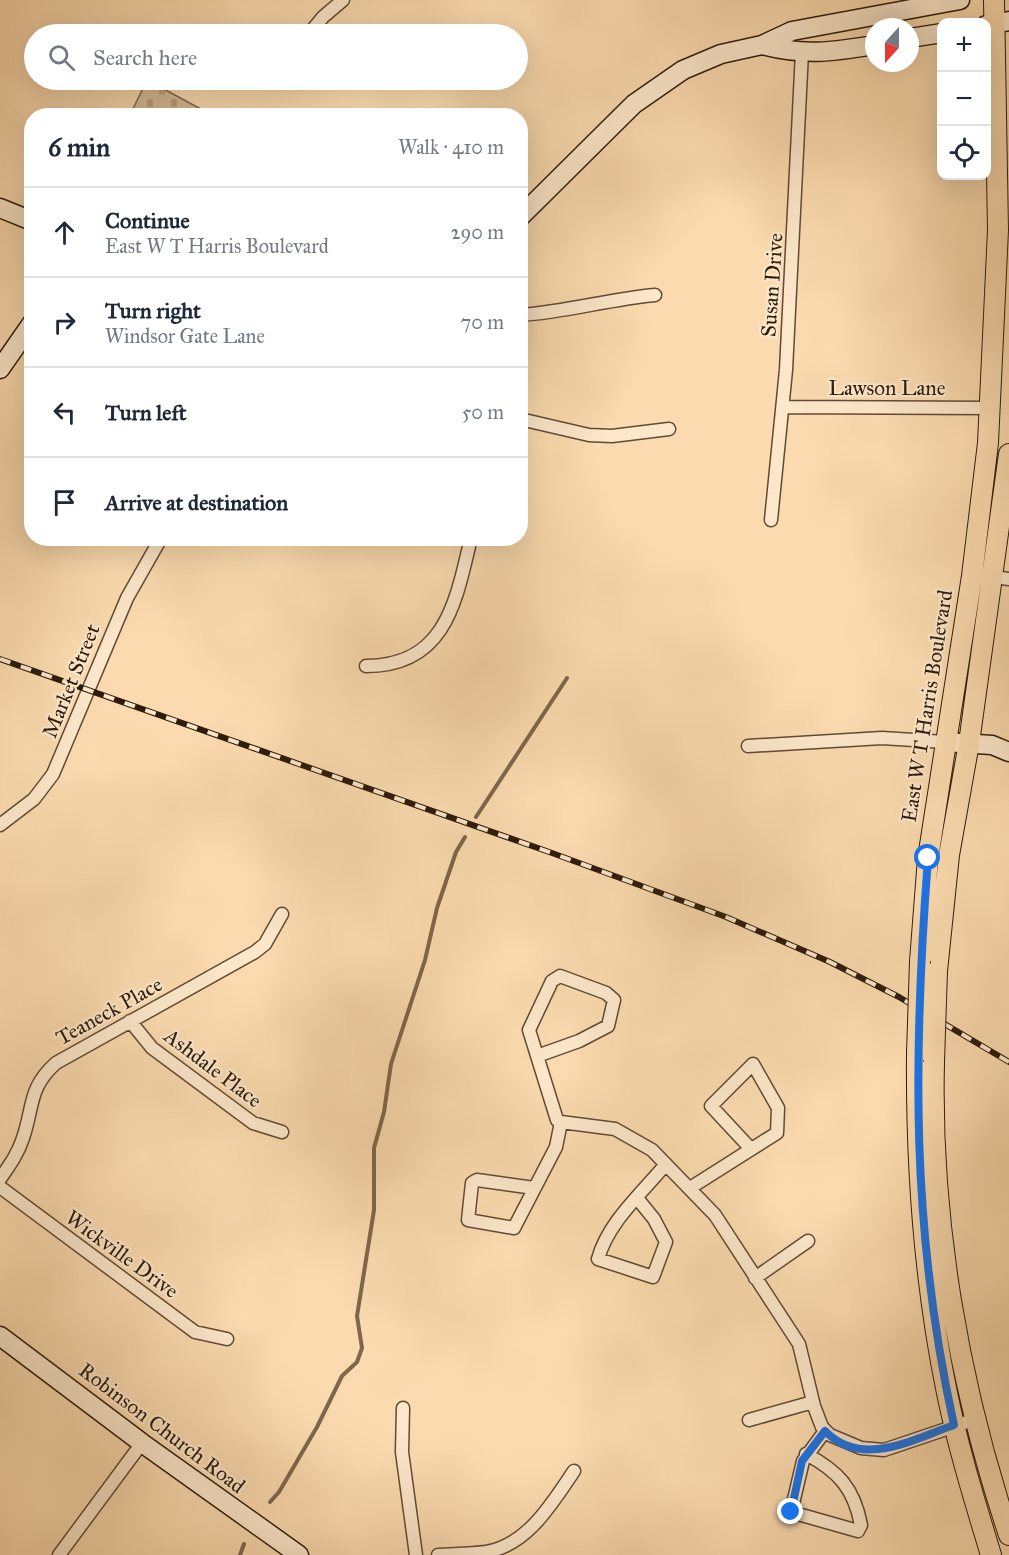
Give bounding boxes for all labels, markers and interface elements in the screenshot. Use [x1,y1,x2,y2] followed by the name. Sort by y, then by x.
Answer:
[865,18,919,72] north arrow
[937,18,991,180] map controls
[937,18,991,72] button: +
[24,24,528,90] search box
[45,41,78,74] icon: search
[93,44,197,71] text: Search here
[937,72,991,126] button: −
[937,126,991,180] button: locate
[48,131,110,163] text: 6 min
[398,135,504,159] text: Walk · 410 m
[105,207,190,234] text: Continue
[48,216,81,249] icon: ahead
[451,220,504,244] text: 290 m
[755,232,789,338] street label: Susan Drive
[105,234,329,258] text: East W T Harris Boulevard
[105,297,201,324] text: Turn right
[48,306,81,339] icon: right
[461,310,504,334] text: 70 m
[105,324,265,348] text: Windsor Gate Lane
[829,375,946,401] street label: Lawson Lane
[48,396,81,429] icon: left
[105,399,187,426] text: Turn left
[462,400,504,424] text: 50 m
[48,486,81,519] icon: arrive
[105,489,288,516] text: Arrive at destination
[896,587,958,824] street label: East W T Harris Boulevard
[36,620,106,742] street label: Market Street
[914,844,940,870] route start
[51,971,167,1051] street label: Teaneck Place
[158,1022,267,1113] street label: Ashdale Place
[60,1204,184,1304] street label: Wickville Drive
[74,1357,251,1499] street label: Robinson Church Road
[777,1498,803,1524] route end

